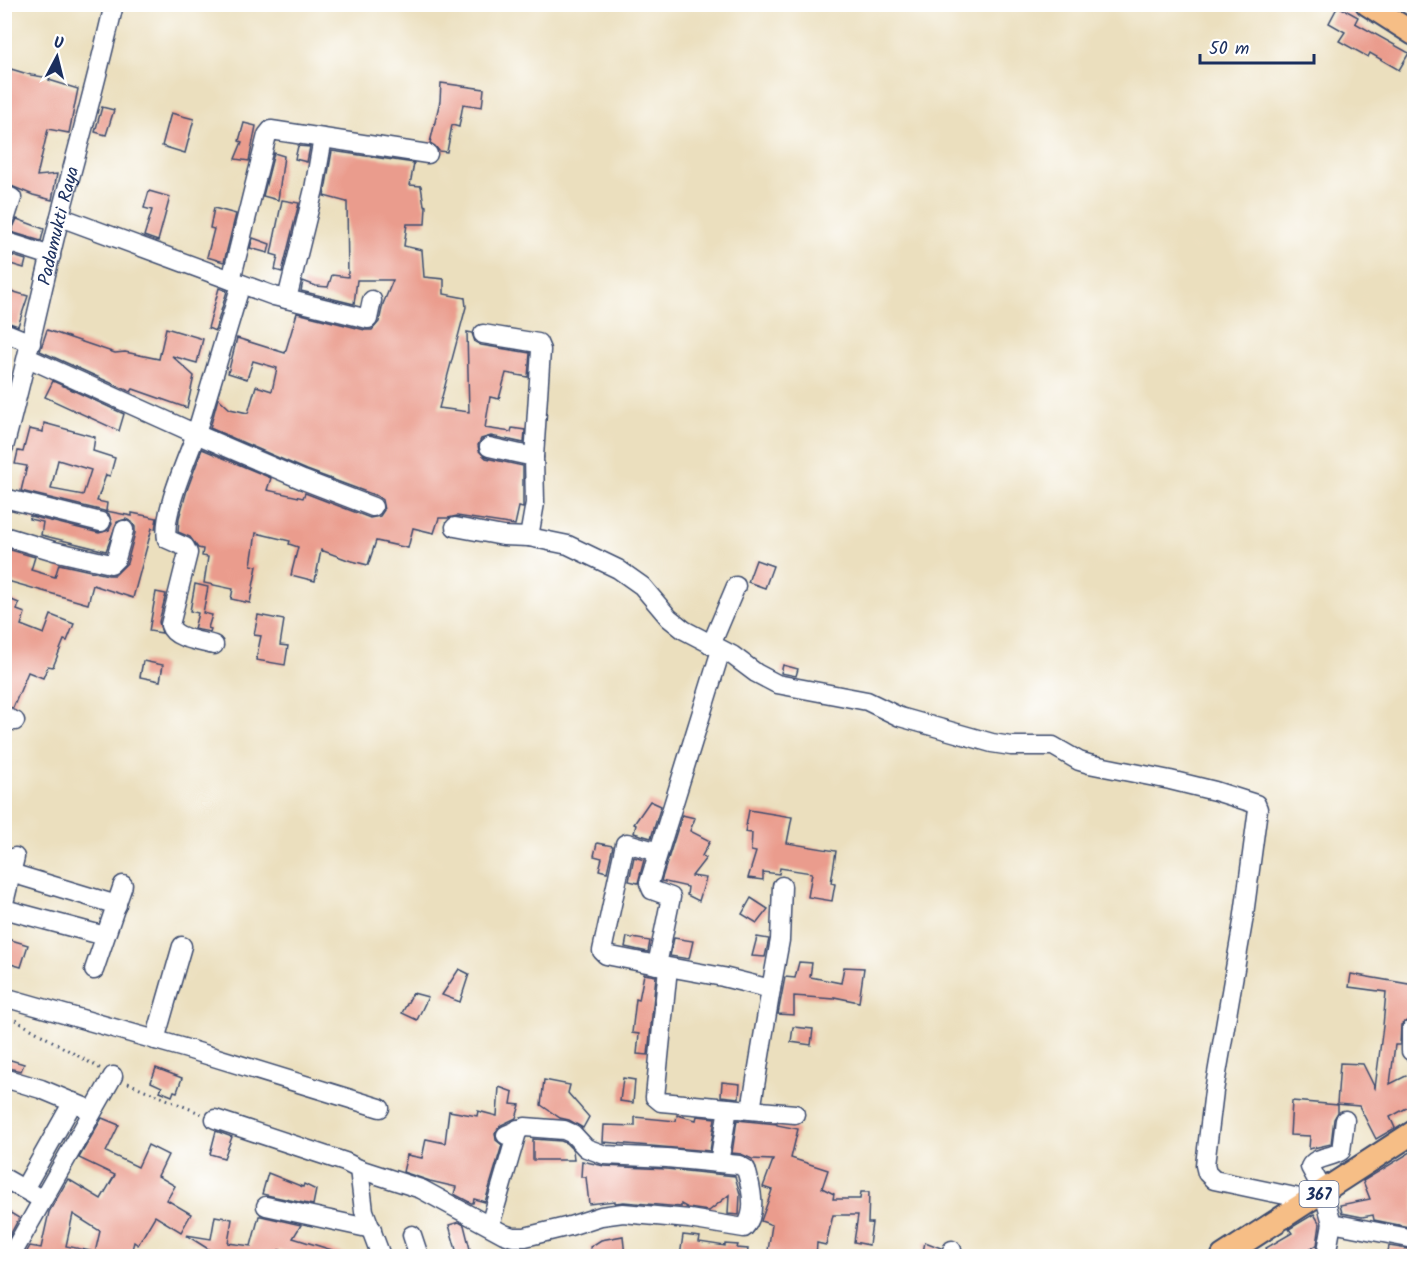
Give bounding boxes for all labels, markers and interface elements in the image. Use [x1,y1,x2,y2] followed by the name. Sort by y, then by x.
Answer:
[27,27,87,87] north arrow
[1200,27,1314,65] scale bar
[52,31,65,57] text: U
[1209,35,1249,64] text: 50 m
[31,163,88,288] street label: Padamukti Raya
[1300,1181,1338,1207] road number: 367

